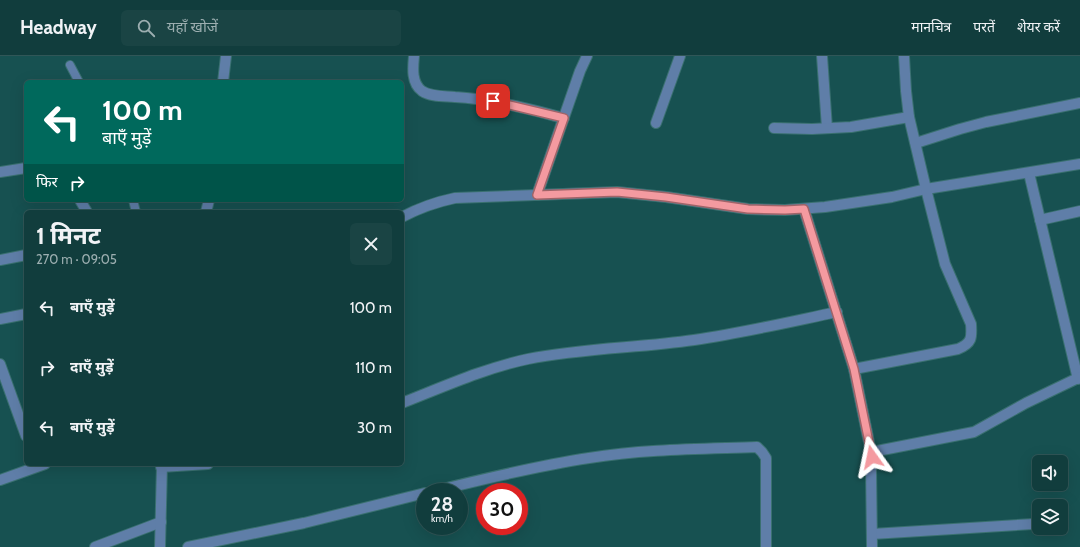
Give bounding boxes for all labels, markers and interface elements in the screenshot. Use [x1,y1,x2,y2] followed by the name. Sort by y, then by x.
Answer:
[121,10,401,46] search box
[20,16,97,39] text: Headway
[135,17,157,39] icon: search
[167,18,218,36] text: यहाँ खोजें
[911,18,951,36] text: मानचित्र
[973,18,995,36] text: परतें
[1017,18,1060,36] text: शेयर करें
[476,84,510,118] pin
[482,90,504,112] icon: arrive
[102,93,183,127] text: 100 m
[36,96,88,148] icon: left
[102,127,151,149] text: बाएँ मुड़ें
[66,172,88,194] icon: right
[36,173,58,191] text: फिर
[36,221,101,250] text: 1 मिनट
[350,223,392,265] button: close
[36,251,117,267] text: 270 m · 09:05
[36,297,58,319] icon: left
[70,298,115,316] text: बाएँ मुड़ें
[350,299,392,317] text: 100 m
[36,357,58,379] icon: right
[70,358,114,376] text: दाएँ मुड़ें
[355,359,392,377] text: 110 m
[36,417,58,439] icon: left
[70,418,115,436] text: बाएँ मुड़ें
[357,419,392,437] text: 30 m
[851,436,893,478] position arrow
[1032,455,1068,535] map controls
[1032,455,1068,491] button: sound
[476,483,528,535] speed limit sign: 30
[431,492,453,516] text: 28
[1032,499,1068,535] button: layers
[431,512,453,525] text: km/h

